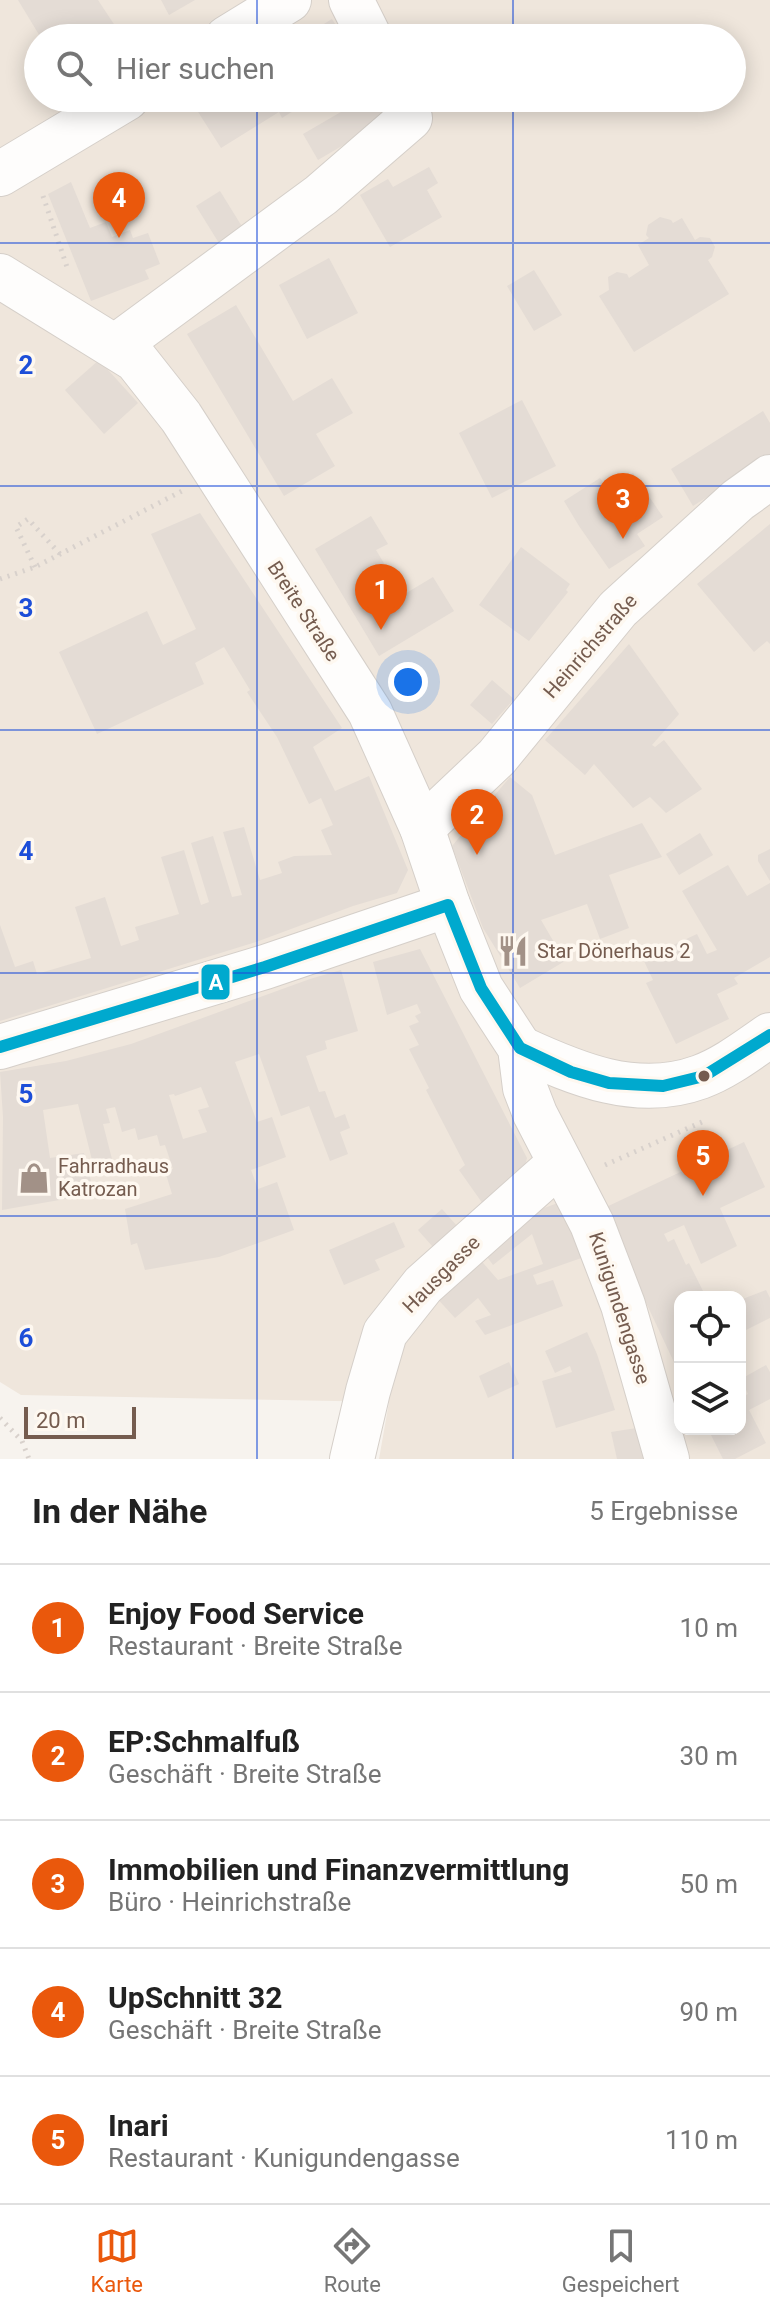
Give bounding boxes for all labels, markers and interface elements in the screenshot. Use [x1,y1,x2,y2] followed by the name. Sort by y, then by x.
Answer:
[24,24,746,112] search box
[52,46,96,90] icon: search
[116,51,275,86] text: Hier suchen
[93,172,145,238] pin: 4
[19,350,33,380] text: 2
[597,473,649,539] pin: 3
[263,556,345,666] street label: Breite Straße
[355,564,407,630] pin: 1
[538,589,642,703] street label: Heinrichstraße
[19,593,33,623] text: 3
[388,662,428,702] your location
[451,789,503,855] pin: 2
[19,836,34,866] text: 4
[496,934,530,968] restaurant icon: Star Dönerhaus 2
[537,939,690,963] place label: Star Dönerhaus 2
[200,963,231,1001] line badge: A
[209,970,224,995] text: A
[696,1068,712,1084] unlabelled marker
[19,1079,33,1109] text: 5
[677,1130,729,1196] pin: 5
[58,1154,169,1201] place label: Fahrradhaus Katrozan
[17,1161,51,1195] shop icon: Fahrradhaus Katrozan
[584,1229,656,1387] street label: Kunigundengasse
[397,1230,485,1318] street label: Hausgasse
[674,1291,746,1435] map controls
[674,1291,746,1363] button: locate
[19,1323,34,1353] text: 6
[674,1363,746,1435] button: layers
[24,1403,136,1439] scale bar
[36,1408,85,1433] text: 20 m
[32,1491,207,1531] text: In der Nähe
[589,1496,738,1526] text: 5 Ergebnisse
[108,1596,364,1631] text: Enjoy Food Service
[51,1613,65,1643] text: 1
[680,1613,738,1643] text: 10 m
[108,1631,402,1661] text: Restaurant · Breite Straße
[108,1724,300,1759] text: EP:Schmalfuß
[51,1741,65,1771] text: 2
[680,1741,738,1771] text: 30 m
[108,1759,381,1789] text: Geschäft · Breite Straße
[108,1852,569,1887] text: Immobilien und Finanzvermittlung
[51,1869,65,1899] text: 3
[680,1869,738,1899] text: 50 m
[108,1887,351,1917] text: Büro · Heinrichstraße
[108,1980,283,2015] text: UpSchnitt 32
[51,1997,65,2027] text: 4
[680,1997,738,2027] text: 90 m
[108,2015,381,2045] text: Geschäft · Breite Straße
[108,2108,169,2143] text: Inari
[51,2125,65,2155] text: 5
[665,2125,738,2155] text: 110 m
[108,2143,460,2173] text: Restaurant · Kunigundengasse
[90,2224,143,2297] tab: Karte
[324,2224,381,2297] tab: Route
[562,2224,680,2297] tab: Gespeichert

